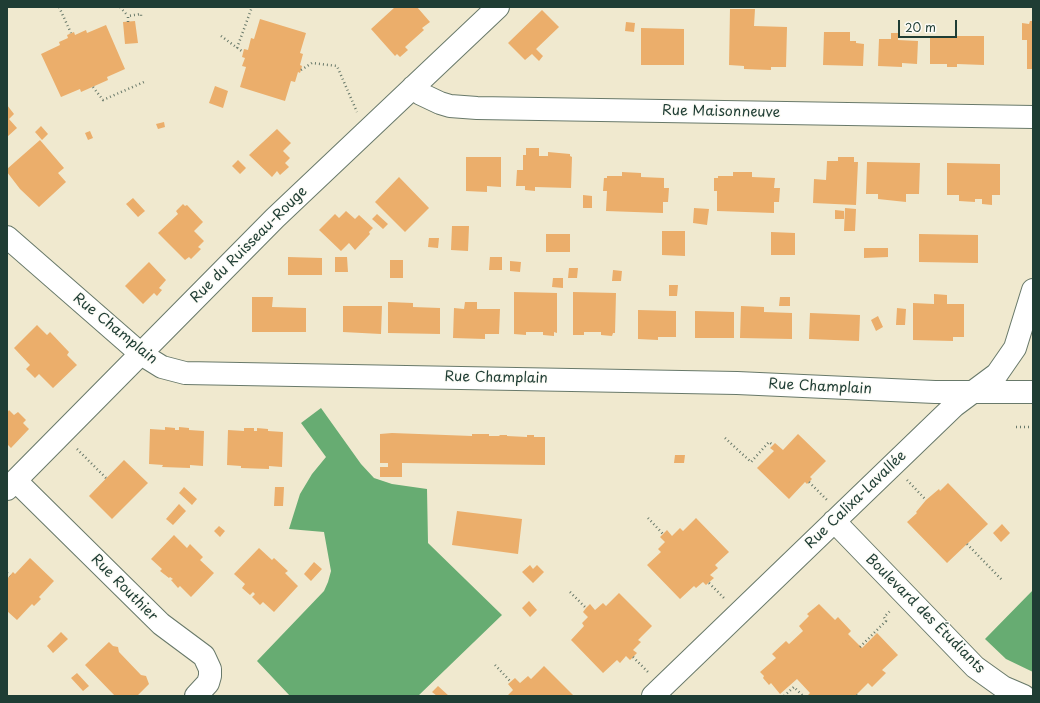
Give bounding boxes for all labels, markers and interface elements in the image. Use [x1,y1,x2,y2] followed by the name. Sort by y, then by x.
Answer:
[900,12,959,38] scale bar
[905,18,936,36] text: 20 m
[662,103,780,121] street label: Rue Maisonneuve
[187,183,311,307] street label: Rue du Ruisseau-Rouge
[69,290,161,368] street label: Rue Champlain
[444,369,548,387] street label: Rue Champlain
[768,376,872,398] street label: Rue Champlain
[802,448,910,552] street label: Rue Calixa-Lavallée
[87,551,161,625] street label: Rue Routhier
[862,551,988,677] street label: Boulevard des Étudiants

